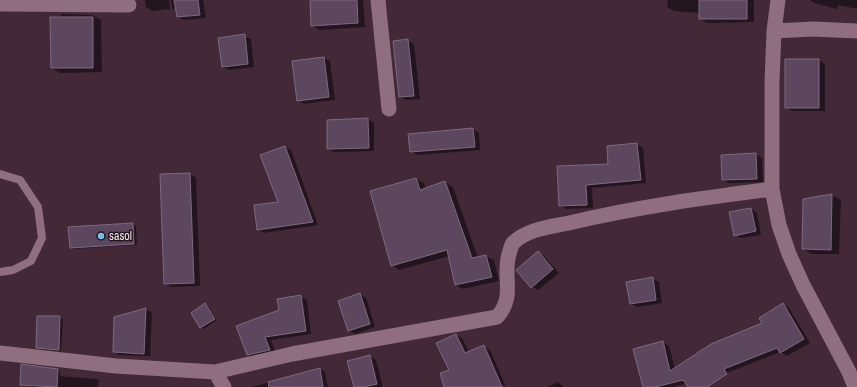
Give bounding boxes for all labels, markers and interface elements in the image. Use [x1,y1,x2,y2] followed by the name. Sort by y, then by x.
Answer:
[109,228,132,244] place label: sasol
[96,231,106,241] marker: sasol

